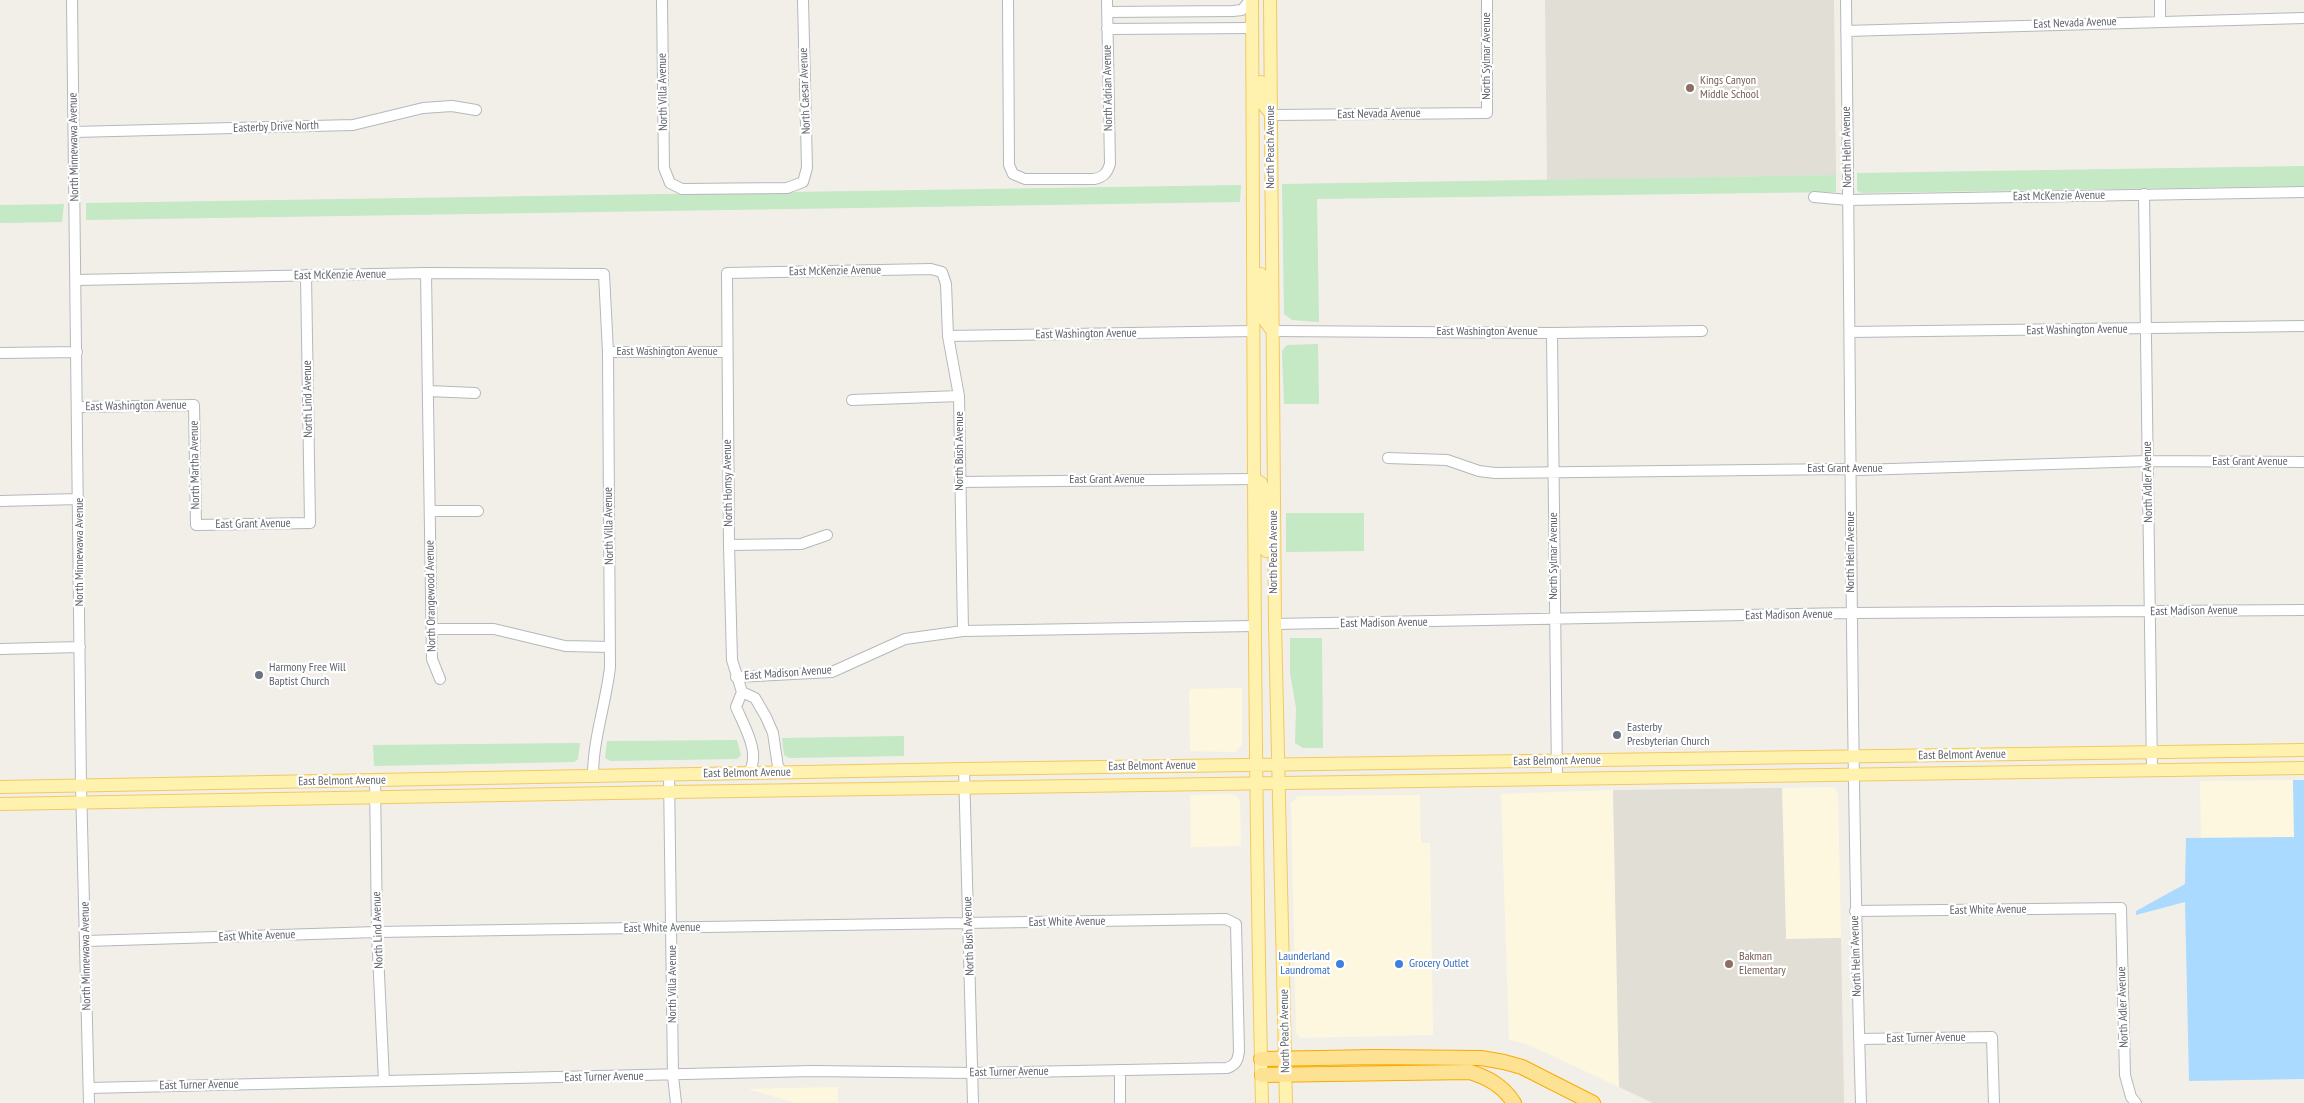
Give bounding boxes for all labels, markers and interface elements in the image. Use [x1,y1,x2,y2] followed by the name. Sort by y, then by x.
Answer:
[1480,12,1494,100] street label: North Sylmar Avenue
[2033,14,2117,32] street label: East Nevada Avenue
[1100,45,1116,131] street label: North Adrian Avenue
[796,48,814,134] street label: North Caesar Avenue
[655,53,671,131] street label: North Villa Avenue
[1700,74,1759,102] place label: Kings Canyon Middle School
[1684,82,1696,94] marker: Kings Canyon Middle School
[66,93,82,201] street label: North Minnewawa Avenue
[1264,105,1278,189] street label: North Peach Avenue
[1337,106,1421,122] street label: East Nevada Avenue
[1839,106,1855,188] street label: North Helm Avenue
[233,118,319,136] street label: Easterby Drive North
[2013,188,2105,204] street label: East McKenzie Avenue
[789,263,881,279] street label: East McKenzie Avenue
[294,267,386,283] street label: East McKenzie Avenue
[2026,322,2128,338] street label: East Washington Avenue
[1436,325,1538,339] street label: East Washington Avenue
[1035,326,1137,342] street label: East Washington Avenue
[616,345,718,359] street label: East Washington Avenue
[300,360,316,438] street label: North Lind Avenue
[85,398,187,414] street label: East Washington Avenue
[953,411,967,491] street label: North Bush Avenue
[187,421,203,509] street label: North Martha Avenue
[720,439,736,527] street label: North Homsy Avenue
[2140,441,2156,523] street label: North Adler Avenue
[2212,455,2288,469] street label: East Grant Avenue
[1807,462,1883,476] street label: East Grant Avenue
[1069,473,1145,487] street label: East Grant Avenue
[601,487,617,565] street label: North Villa Avenue
[73,498,87,606] street label: North Minnewawa Avenue
[1267,510,1281,594] street label: North Peach Avenue
[1844,511,1858,593] street label: North Helm Avenue
[1547,512,1561,600] street label: North Sylmar Avenue
[215,516,291,532] street label: East Grant Avenue
[423,540,439,652] street label: North Orangewood Avenue
[2150,603,2238,619] street label: East Madison Avenue
[1745,607,1833,623] street label: East Madison Avenue
[1340,615,1428,631] street label: East Madison Avenue
[269,661,346,689] place label: Harmony Free Will Baptist Church
[744,663,832,683] street label: East Madison Avenue
[253,669,265,681] marker: Harmony Free Will Baptist Church
[1627,721,1709,749] place label: Easterby Presbyterian Church
[1611,729,1623,741] marker: Easterby Presbyterian Church
[1918,747,2006,763] street label: East Belmont Avenue
[1513,753,1601,769] street label: East Belmont Avenue
[1108,758,1196,774] street label: East Belmont Avenue
[703,765,791,781] street label: East Belmont Avenue
[298,773,386,789] street label: East Belmont Avenue
[369,891,387,969] street label: North Lind Avenue
[960,896,978,976] street label: North Bush Avenue
[78,902,94,1010] street label: North Minnewawa Avenue
[1949,902,2027,918] street label: East White Avenue
[1028,914,1106,930] street label: East White Avenue
[1847,915,1865,997] street label: North Helm Avenue
[623,920,701,936] street label: East White Avenue
[218,927,296,945] street label: East White Avenue
[666,945,680,1023] street label: North Villa Avenue
[1278,950,1330,978] place label: Launderland Laundromat
[1739,950,1786,978] place label: Bakman Elementary
[1409,957,1469,971] place label: Grocery Outlet
[1334,958,1346,970] marker: Launderland Laundromat
[1393,958,1405,970] marker: Grocery Outlet
[1723,958,1735,970] marker: Bakman Elementary
[2114,966,2132,1048] street label: North Adler Avenue
[1277,989,1293,1073] street label: North Peach Avenue
[1886,1030,1966,1046] street label: East Turner Avenue
[969,1064,1049,1080] street label: East Turner Avenue
[564,1069,644,1085] street label: East Turner Avenue
[159,1077,239,1093] street label: East Turner Avenue

